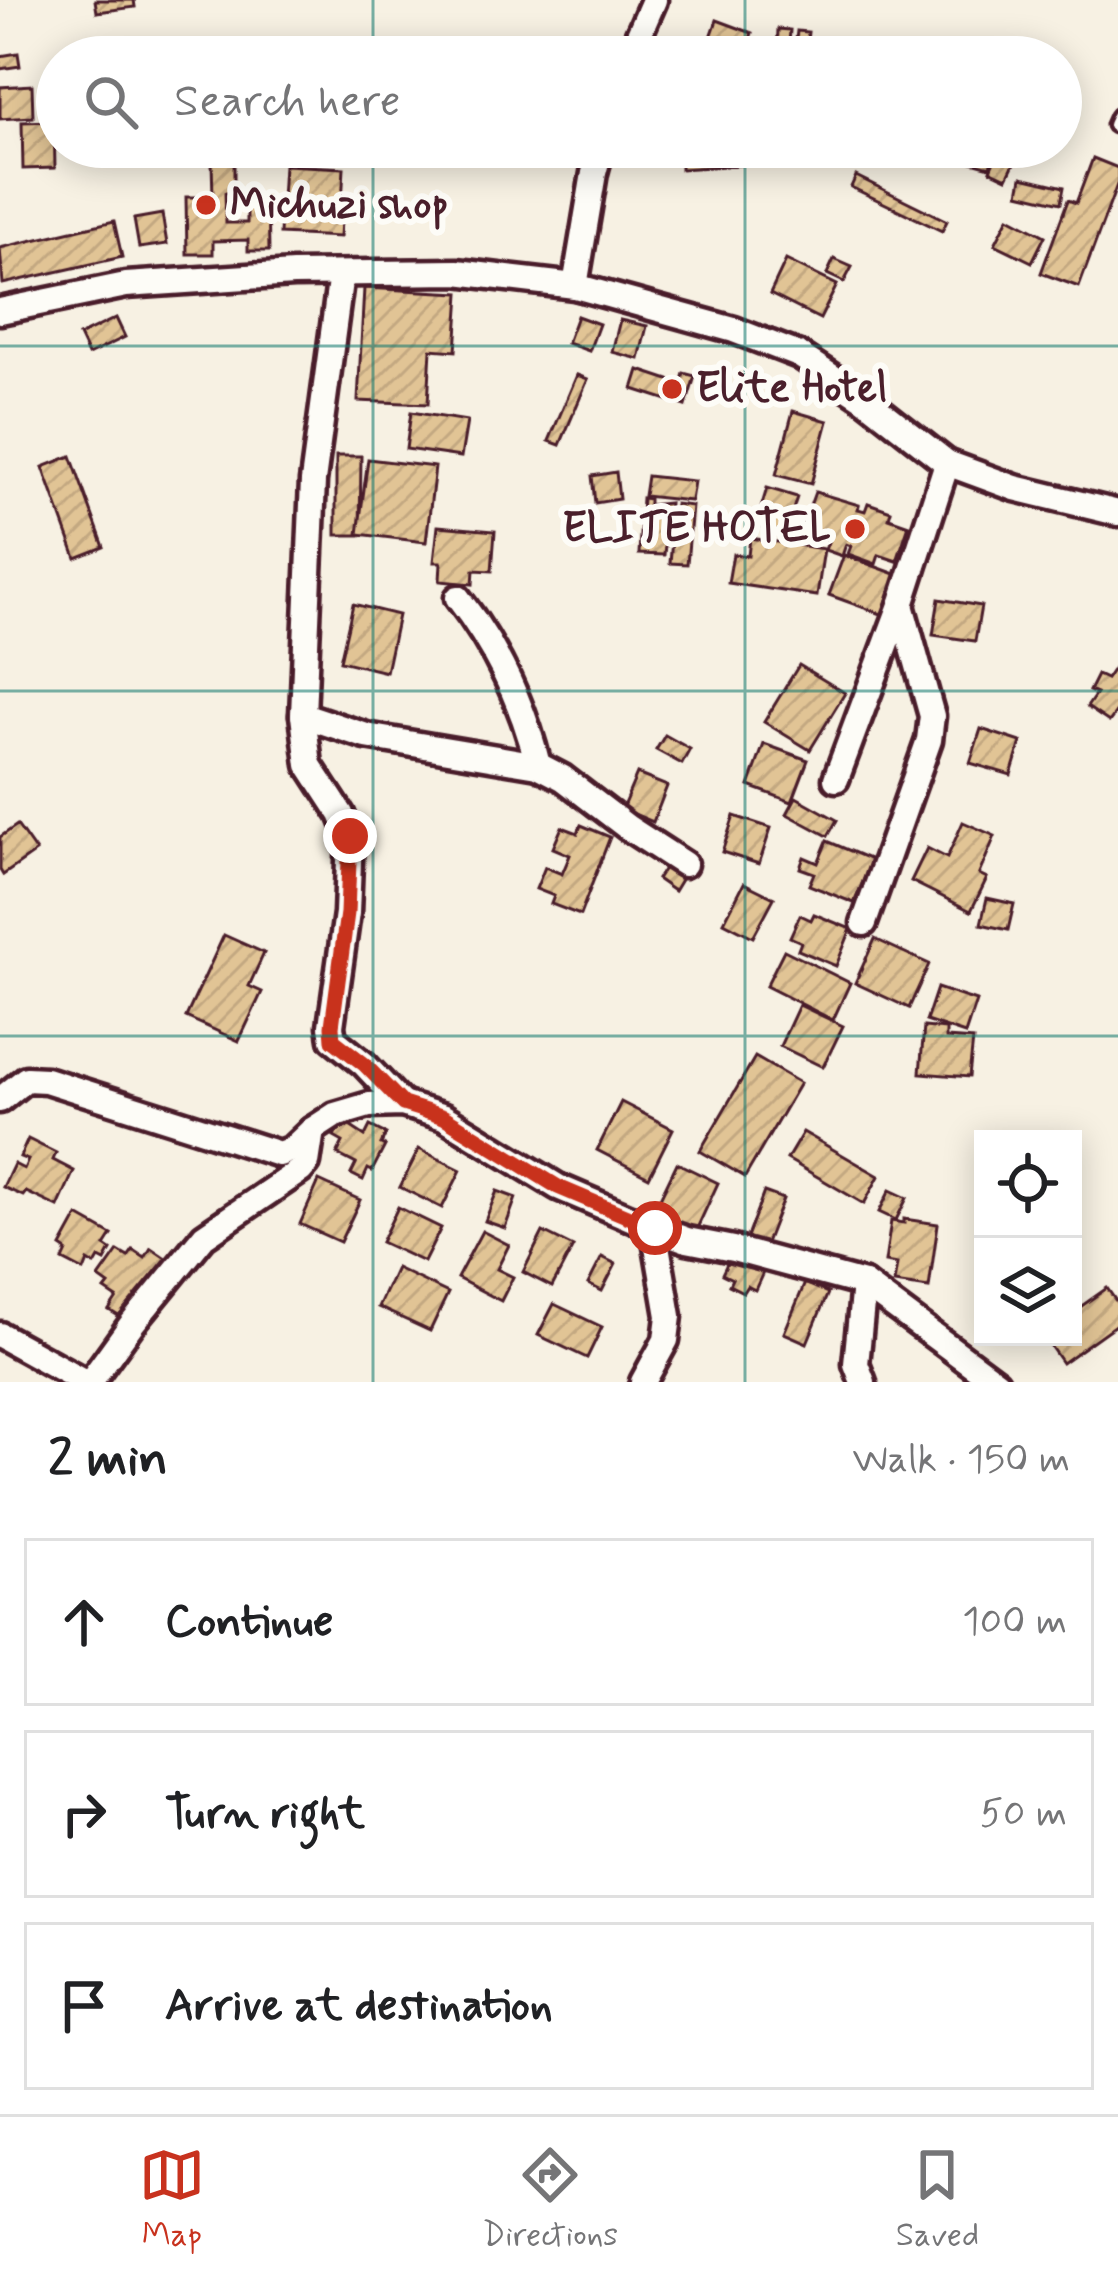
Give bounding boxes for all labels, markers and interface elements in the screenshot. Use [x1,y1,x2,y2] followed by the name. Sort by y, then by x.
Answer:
[36,36,1082,168] search box
[78,69,144,135] icon: search
[174,73,401,132] text: Search here
[230,178,448,233] place label: Michuzi shop
[193,192,219,218] marker: Michuzi shop
[696,362,887,417] place label: Elite Hotel
[659,376,685,402] marker: Elite Hotel
[562,502,831,557] place label: ELITE HOTEL
[842,516,868,542] marker: ELITE HOTEL
[323,809,377,863] route end
[974,1130,1082,1346] map controls
[974,1130,1082,1238] button: locate
[628,1201,682,1255] route start
[974,1238,1082,1346] button: layers
[48,1427,168,1493] text: 2 min
[852,1435,1070,1486] text: Walk · 150 m
[51,1589,117,1655] icon: ahead
[165,1593,333,1652] text: Continue
[962,1597,1067,1648] text: 100 m
[51,1781,117,1847] icon: right
[165,1785,365,1844] text: Turn right
[980,1789,1067,1840] text: 50 m
[51,1973,117,2039] icon: arrive
[165,1977,553,2036] text: Arrive at destination
[139,2142,205,2258] tab: Map
[482,2142,618,2258] tab: Directions
[896,2142,979,2258] tab: Saved

